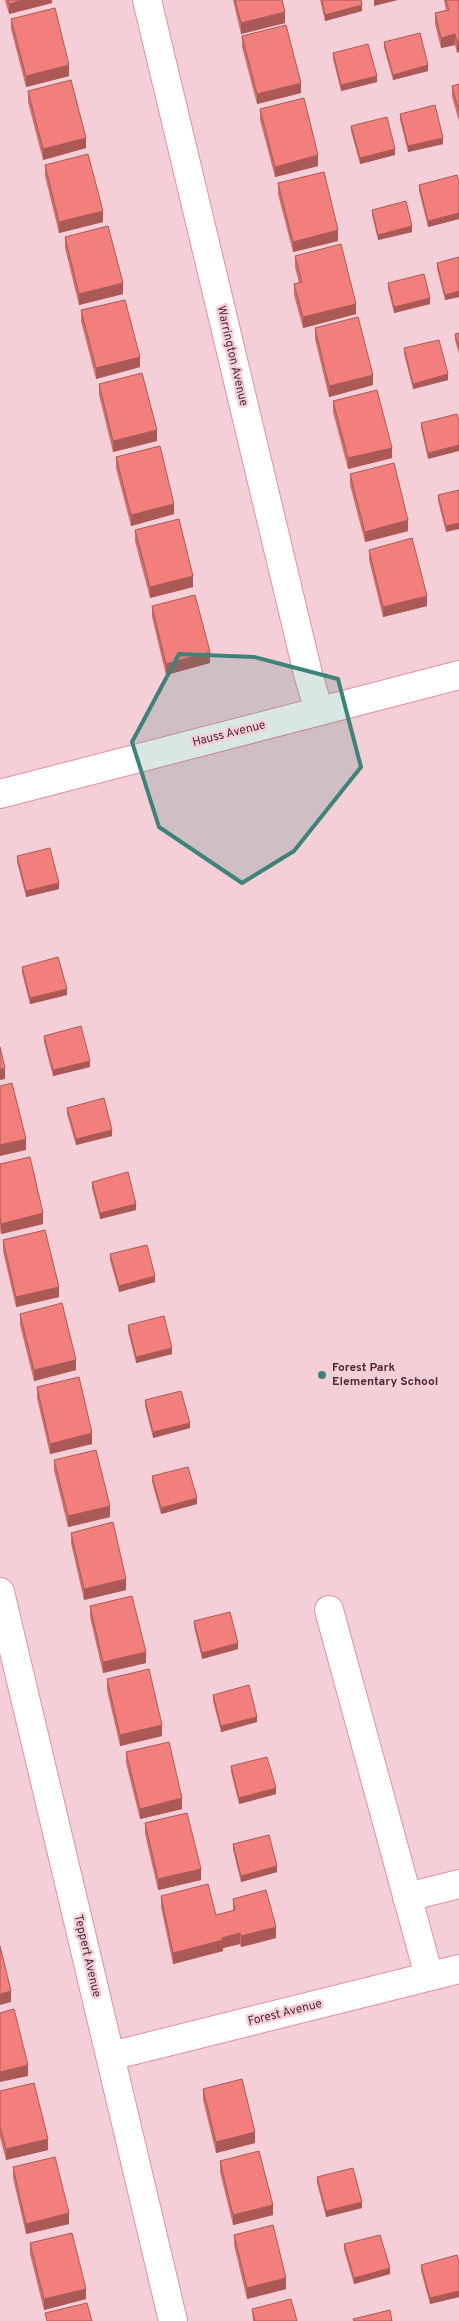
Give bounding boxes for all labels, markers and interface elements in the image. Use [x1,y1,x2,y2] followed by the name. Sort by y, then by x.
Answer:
[213,304,251,408] street label: Warrington Avenue
[191,717,267,751] street label: Hauss Avenue
[332,1360,438,1390] place label: Forest Park Elementary School
[316,1369,328,1381] marker: Forest Park Elementary School
[70,1913,104,1999] street label: Teppert Avenue
[246,1996,324,2030] street label: Forest Avenue

